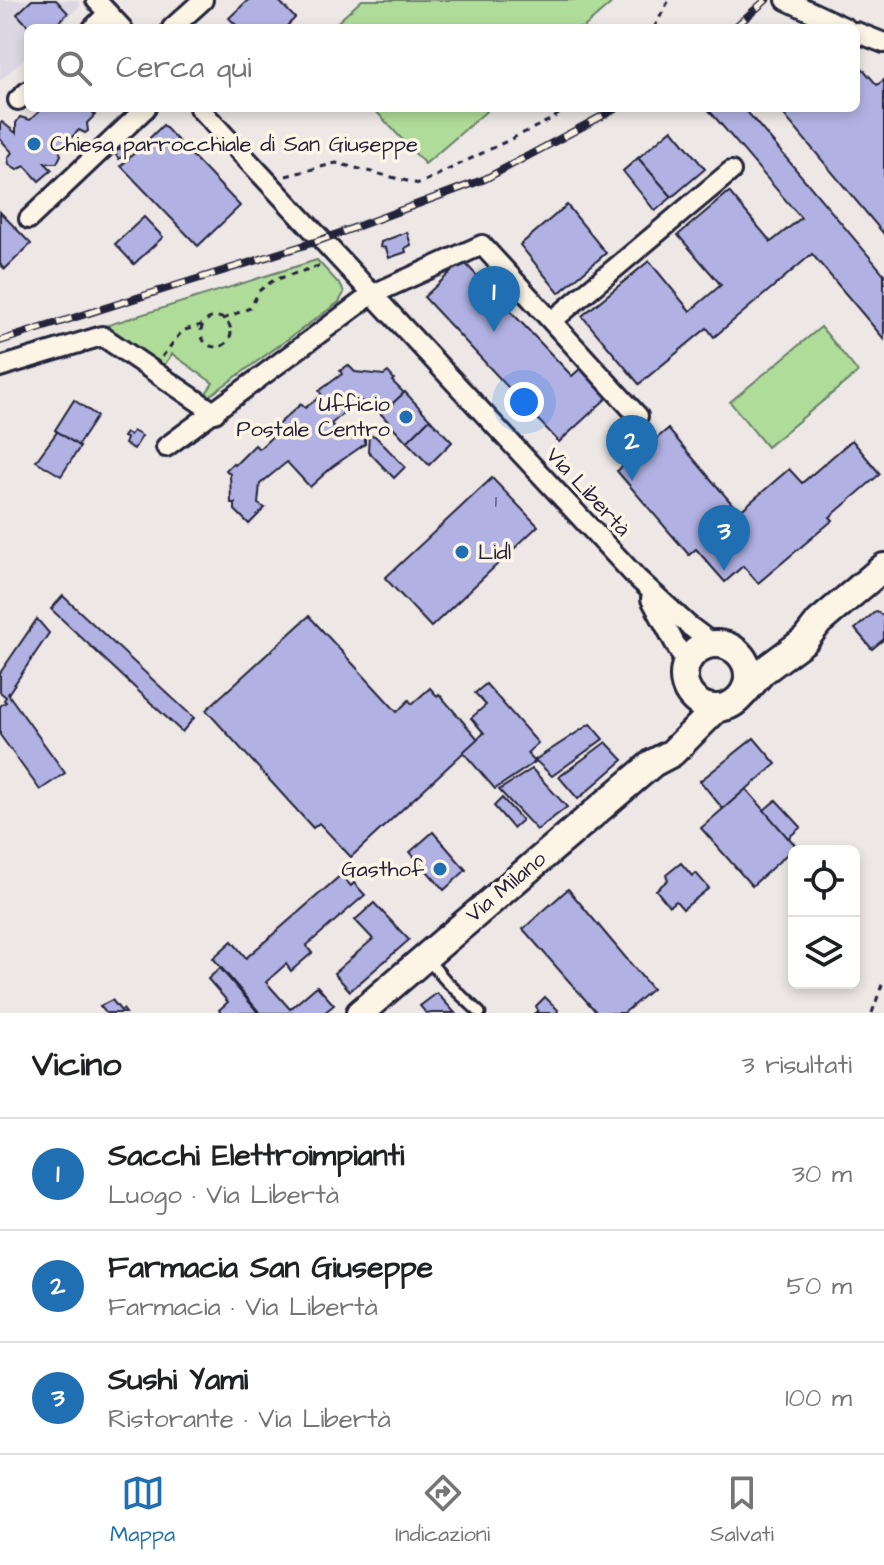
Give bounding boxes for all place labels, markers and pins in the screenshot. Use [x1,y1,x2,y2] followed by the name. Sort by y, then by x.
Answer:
[50,129,418,160] place label: Chiesa parrocchiale di San Giuseppe
[25,135,43,153] marker: Chiesa parrocchiale di San Giuseppe
[468,266,520,332] pin: 1
[236,389,391,445] place label: Ufficio Postale Centro
[397,408,415,426] marker: Ufficio Postale Centro
[606,415,658,481] pin: 2
[698,505,750,571] pin: 3
[478,537,511,568] place label: Lidl
[453,543,471,561] marker: Lidl
[341,854,425,885] place label: Gasthof
[431,860,449,878] marker: Gasthof

